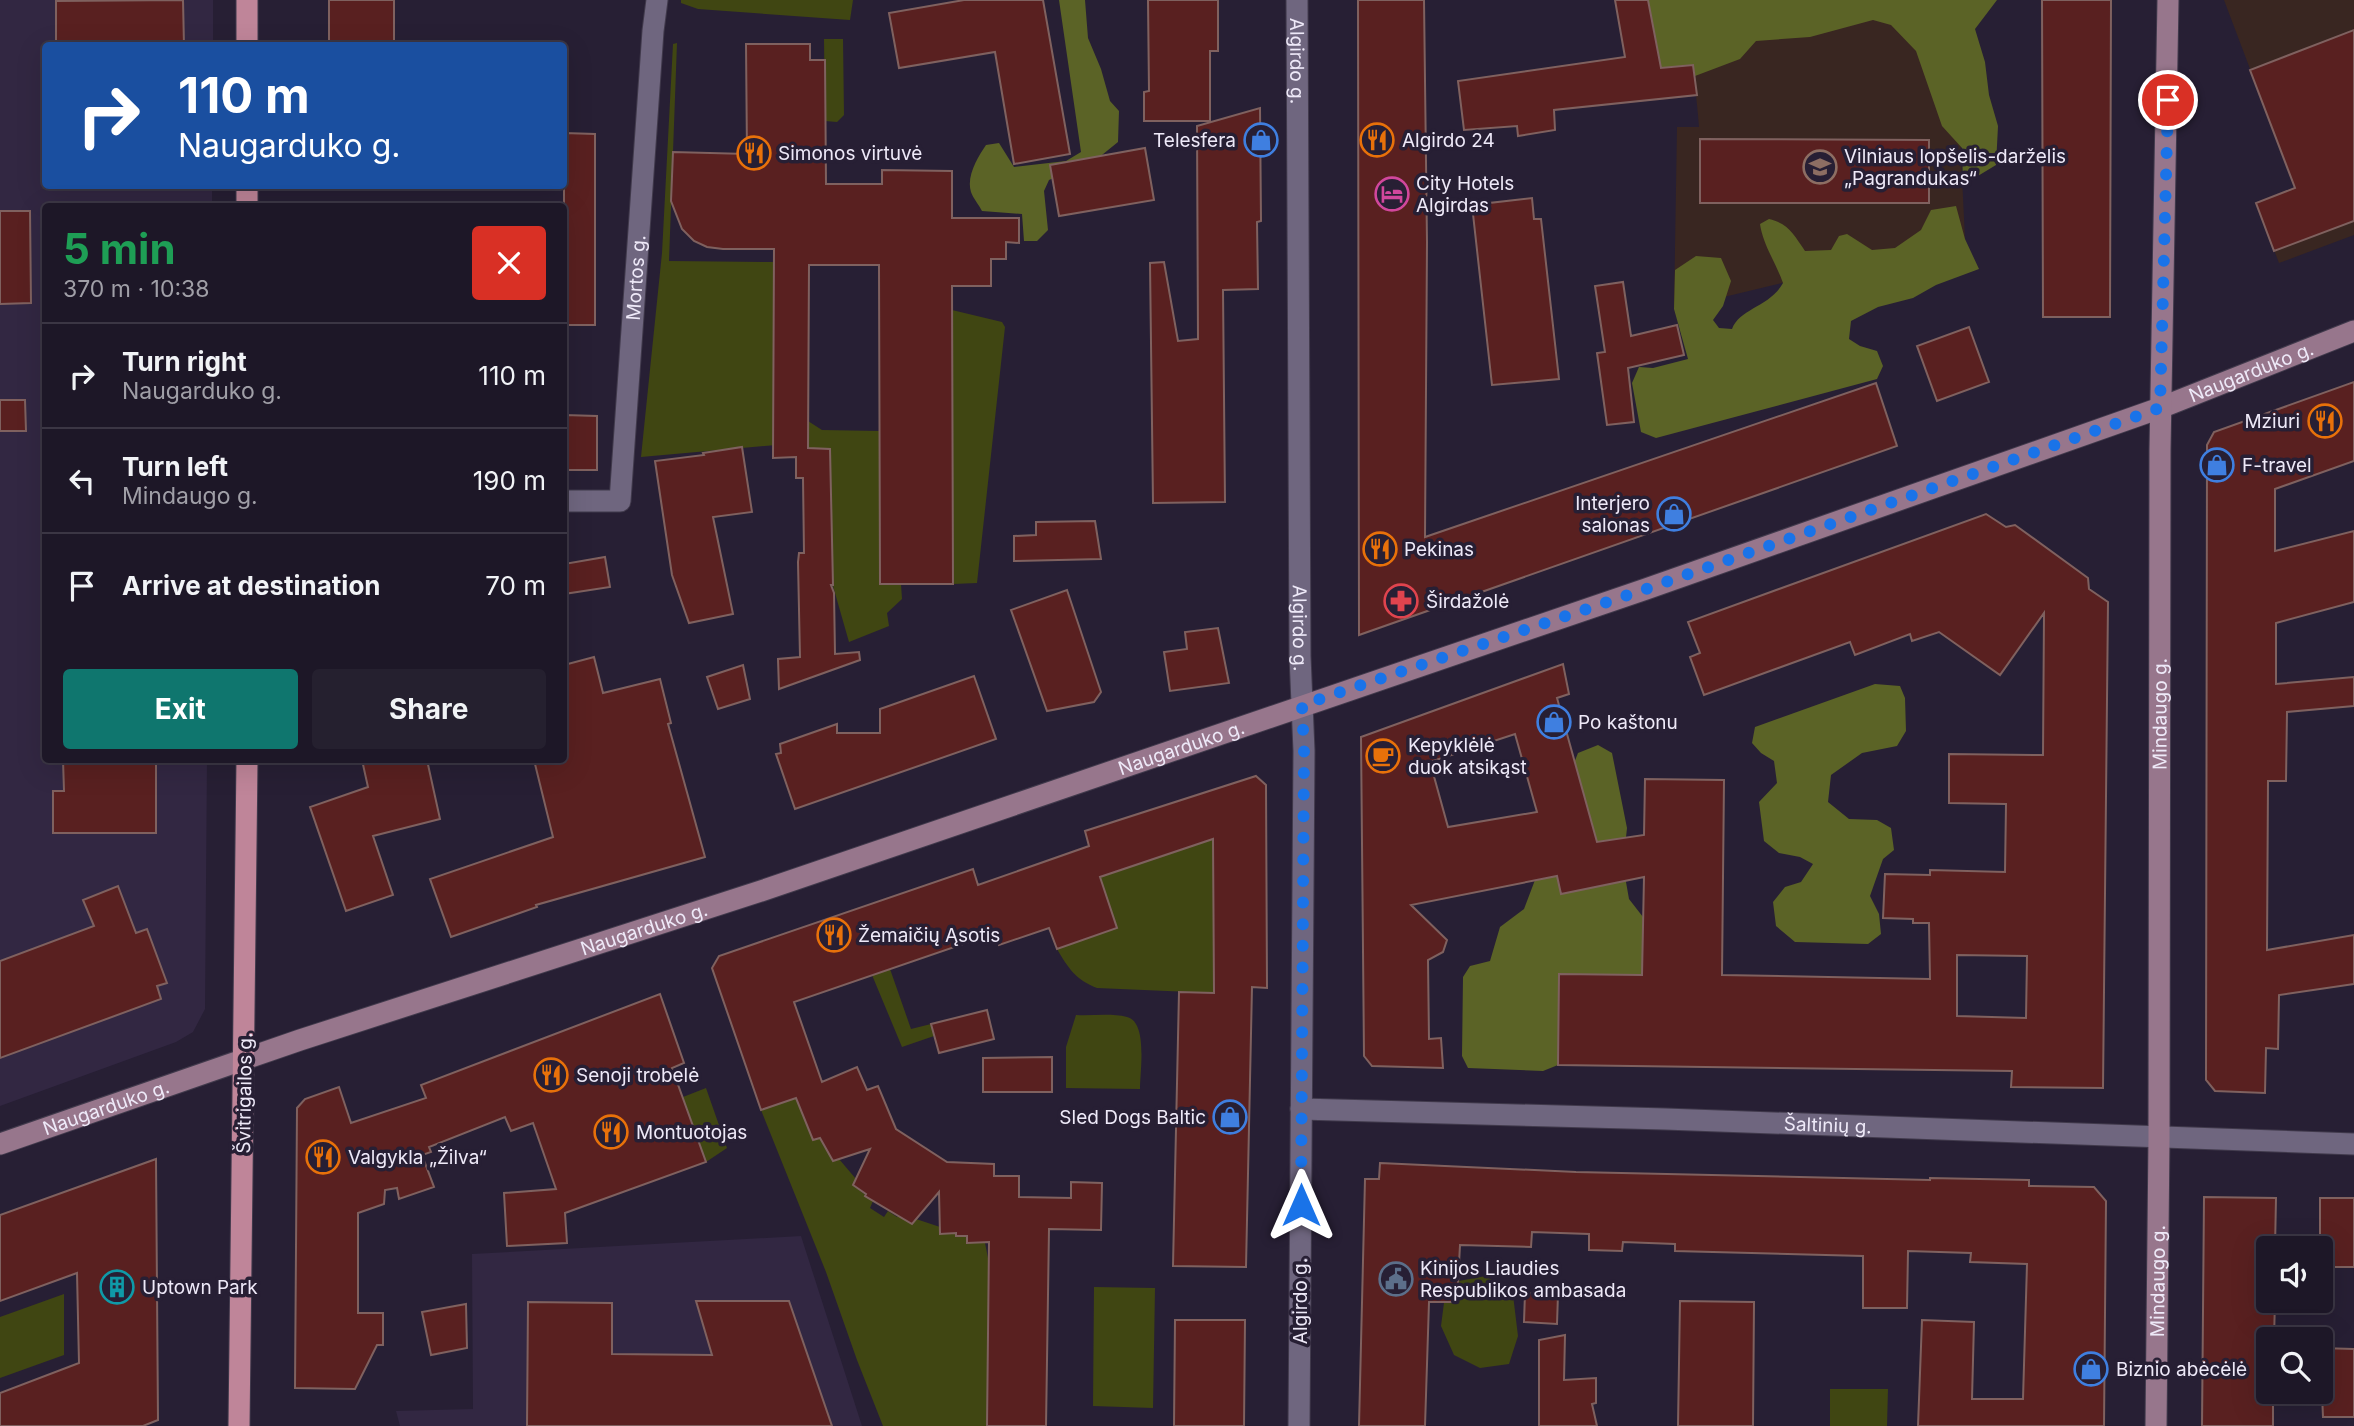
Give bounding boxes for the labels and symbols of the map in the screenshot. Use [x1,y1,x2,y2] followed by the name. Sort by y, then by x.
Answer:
[1285,18,1308,104] street label: Algirdo g.
[2138,70,2198,130] pin
[1242,121,1280,159] shop icon: Telesfera
[1358,121,1396,159] restaurant icon: Algirdo 24
[1153,129,1236,152] place label: Telesfera
[1402,129,1495,152] place label: Algirdo 24
[735,134,773,172] restaurant icon: Simonos virtuvė
[778,142,922,165] place label: Simonos virtuvė
[1844,145,2066,190] place label: Vilniaus lopšelis-darželis „Pagrandukas“
[1801,148,1839,186] school or university icon: Vilniaus lopšelis-darželis „Pagrandukas“
[1416,172,1514,217] place label: City Hotels Algirdas
[1373,175,1411,213] hotel icon: City Hotels Algirdas
[622,234,651,321] street label: Mortos g.
[2186,337,2317,407] street label: Naugarduko g.
[2306,402,2344,440] restaurant icon: Mziuri
[2244,410,2300,433] place label: Mziuri
[2198,446,2236,484] shop icon: F-travel
[2242,454,2312,477] place label: F-travel
[1575,492,1650,537] place label: Interjero salonas
[1655,495,1693,533] shop icon: Interjero salonas
[1361,530,1399,568] restaurant icon: Pekinas
[1404,538,1474,561] place label: Pekinas
[1382,582,1420,620] pharmacy icon: Širdažolė
[1288,585,1312,672] street label: Algirdo g.
[1426,590,1509,613] place label: Širdažolė
[2149,658,2172,770] street label: Mindaugo g.
[1535,703,1573,741] shop icon: Po kaštonu
[1578,711,1678,734] place label: Po kaštonu
[1115,716,1248,780] street label: Naugarduko g.
[1408,734,1527,779] place label: Kepyklėlė duok atsikąst
[1364,737,1402,775] cafe icon: Kepyklėlė duok atsikąst
[578,898,711,961] street label: Naugarduko g.
[815,916,853,954] restaurant icon: Žemaičių Ąsotis
[858,924,1000,947] place label: Žemaičių Ąsotis
[232,1032,257,1154] street label: Švitrigailos g.
[532,1056,570,1094] restaurant icon: Senoji trobelė
[576,1064,699,1087] place label: Senoji trobelė
[40,1075,172,1140] street label: Naugarduko g.
[1211,1098,1249,1136] shop icon: Sled Dogs Baltic
[1059,1106,1206,1129] place label: Sled Dogs Baltic
[1783,1112,1872,1138] street label: Šaltinių g.
[592,1113,630,1151] restaurant icon: Montuotojas
[636,1121,747,1144] place label: Montuotojas
[304,1138,342,1176] restaurant icon: Valgykla „Žilva“
[348,1146,487,1169] place label: Valgykla „Žilva“
[1264,1168,1338,1242] position arrow
[2146,1225,2170,1337] street label: Mindaugo g.
[1420,1257,1626,1302] place label: Kinijos Liaudies Respublikos ambasada
[1289,1258,1312,1344] street label: Algirdo g.
[1377,1260,1415,1298] public building icon: Kinijos Liaudies Respublikos ambasada
[98,1268,136,1306] building icon: Uptown Park
[142,1276,258,1299] place label: Uptown Park
[2072,1350,2110,1388] shop icon: Biznio abėcėlė
[2116,1358,2247,1381] place label: Biznio abėcėlė

